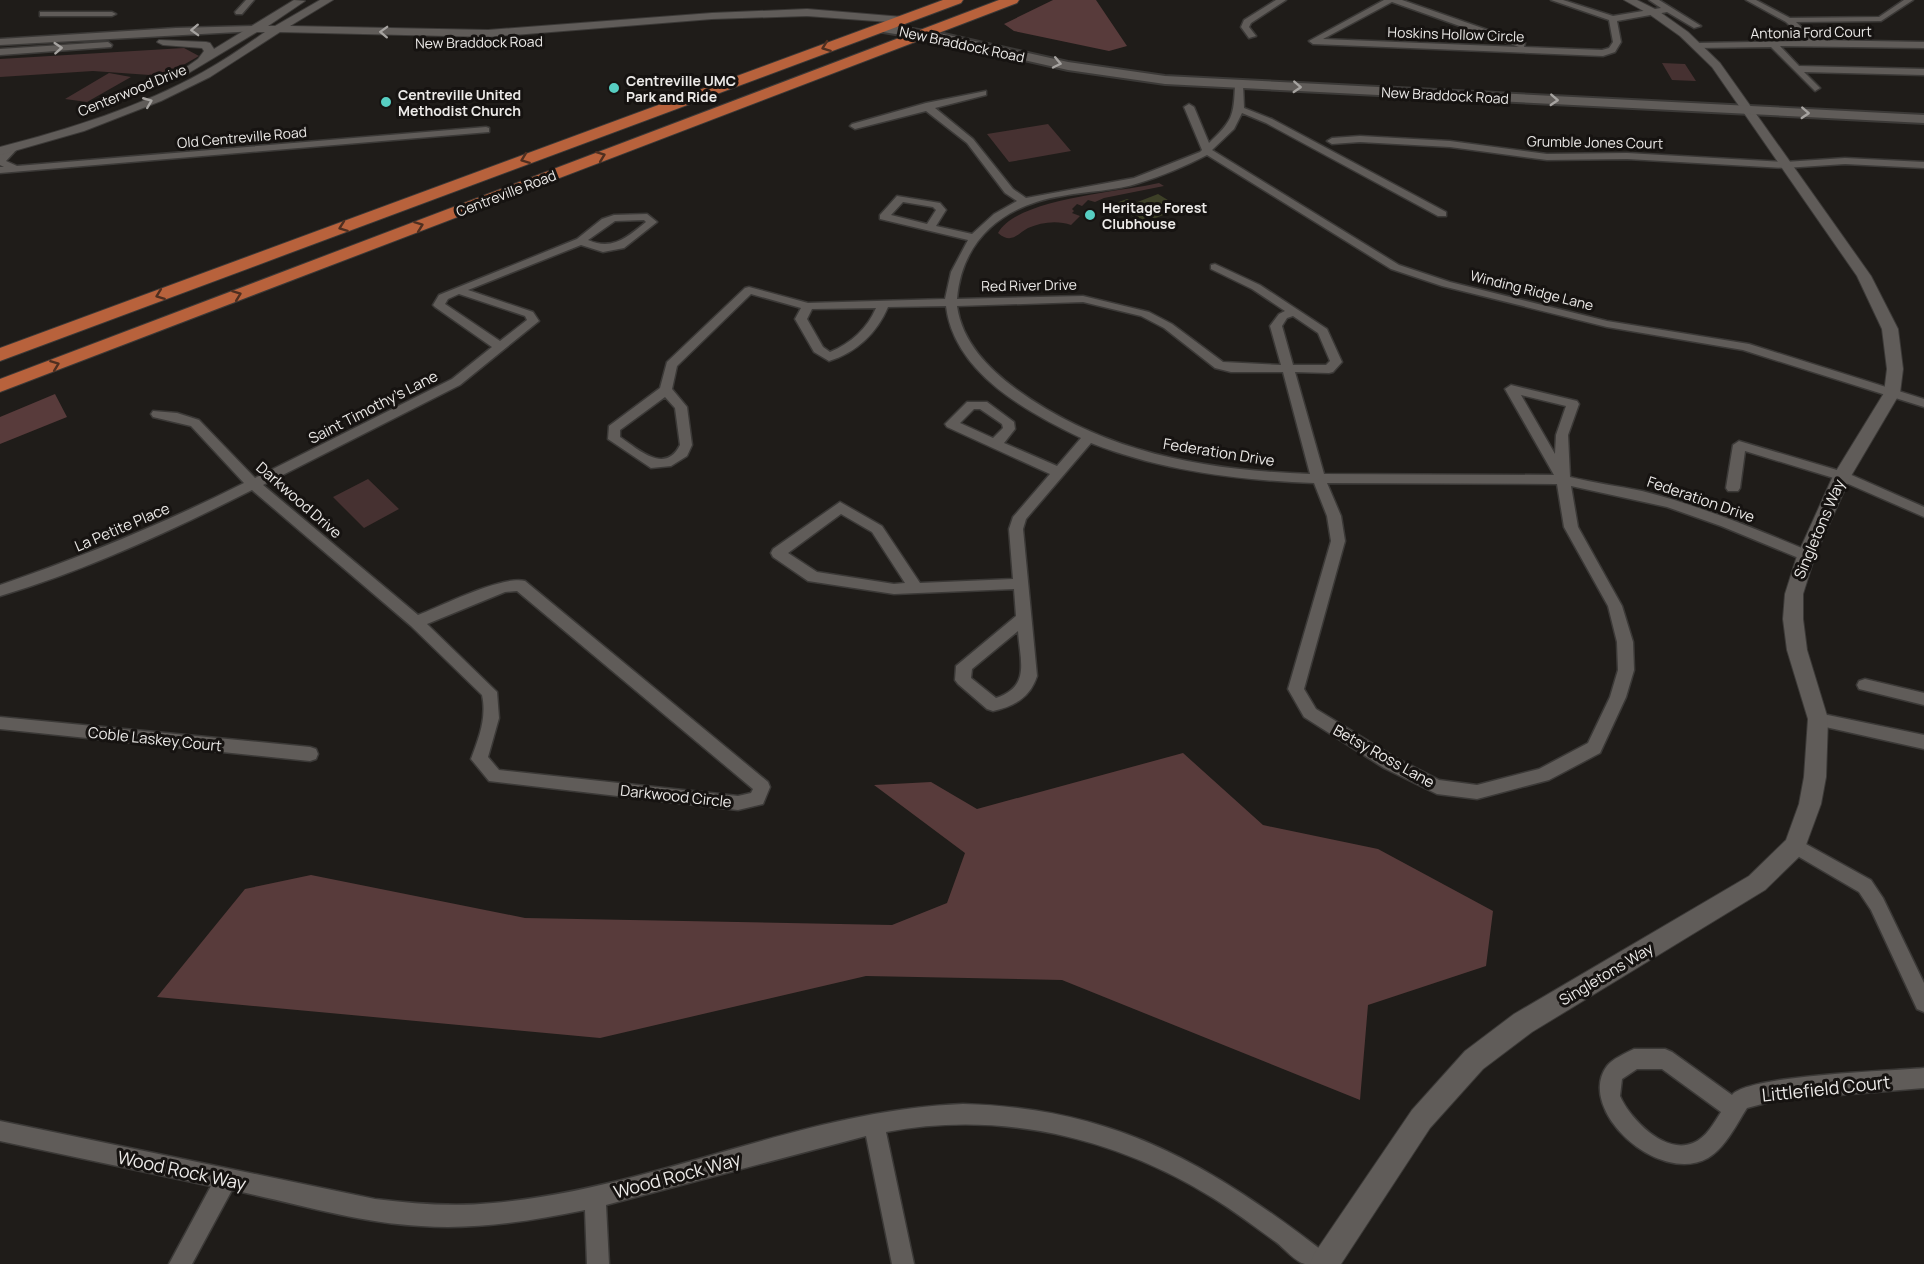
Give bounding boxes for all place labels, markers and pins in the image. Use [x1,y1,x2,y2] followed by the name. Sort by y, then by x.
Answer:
[626,71,736,106] place label: Centreville UMC Park and Ride
[607,81,621,95] marker: Centreville UMC Park and Ride
[398,85,521,120] place label: Centreville United Methodist Church
[379,95,393,109] marker: Centreville United Methodist Church
[1102,198,1207,233] place label: Heritage Forest Clubhouse
[1083,208,1097,222] marker: Heritage Forest Clubhouse

